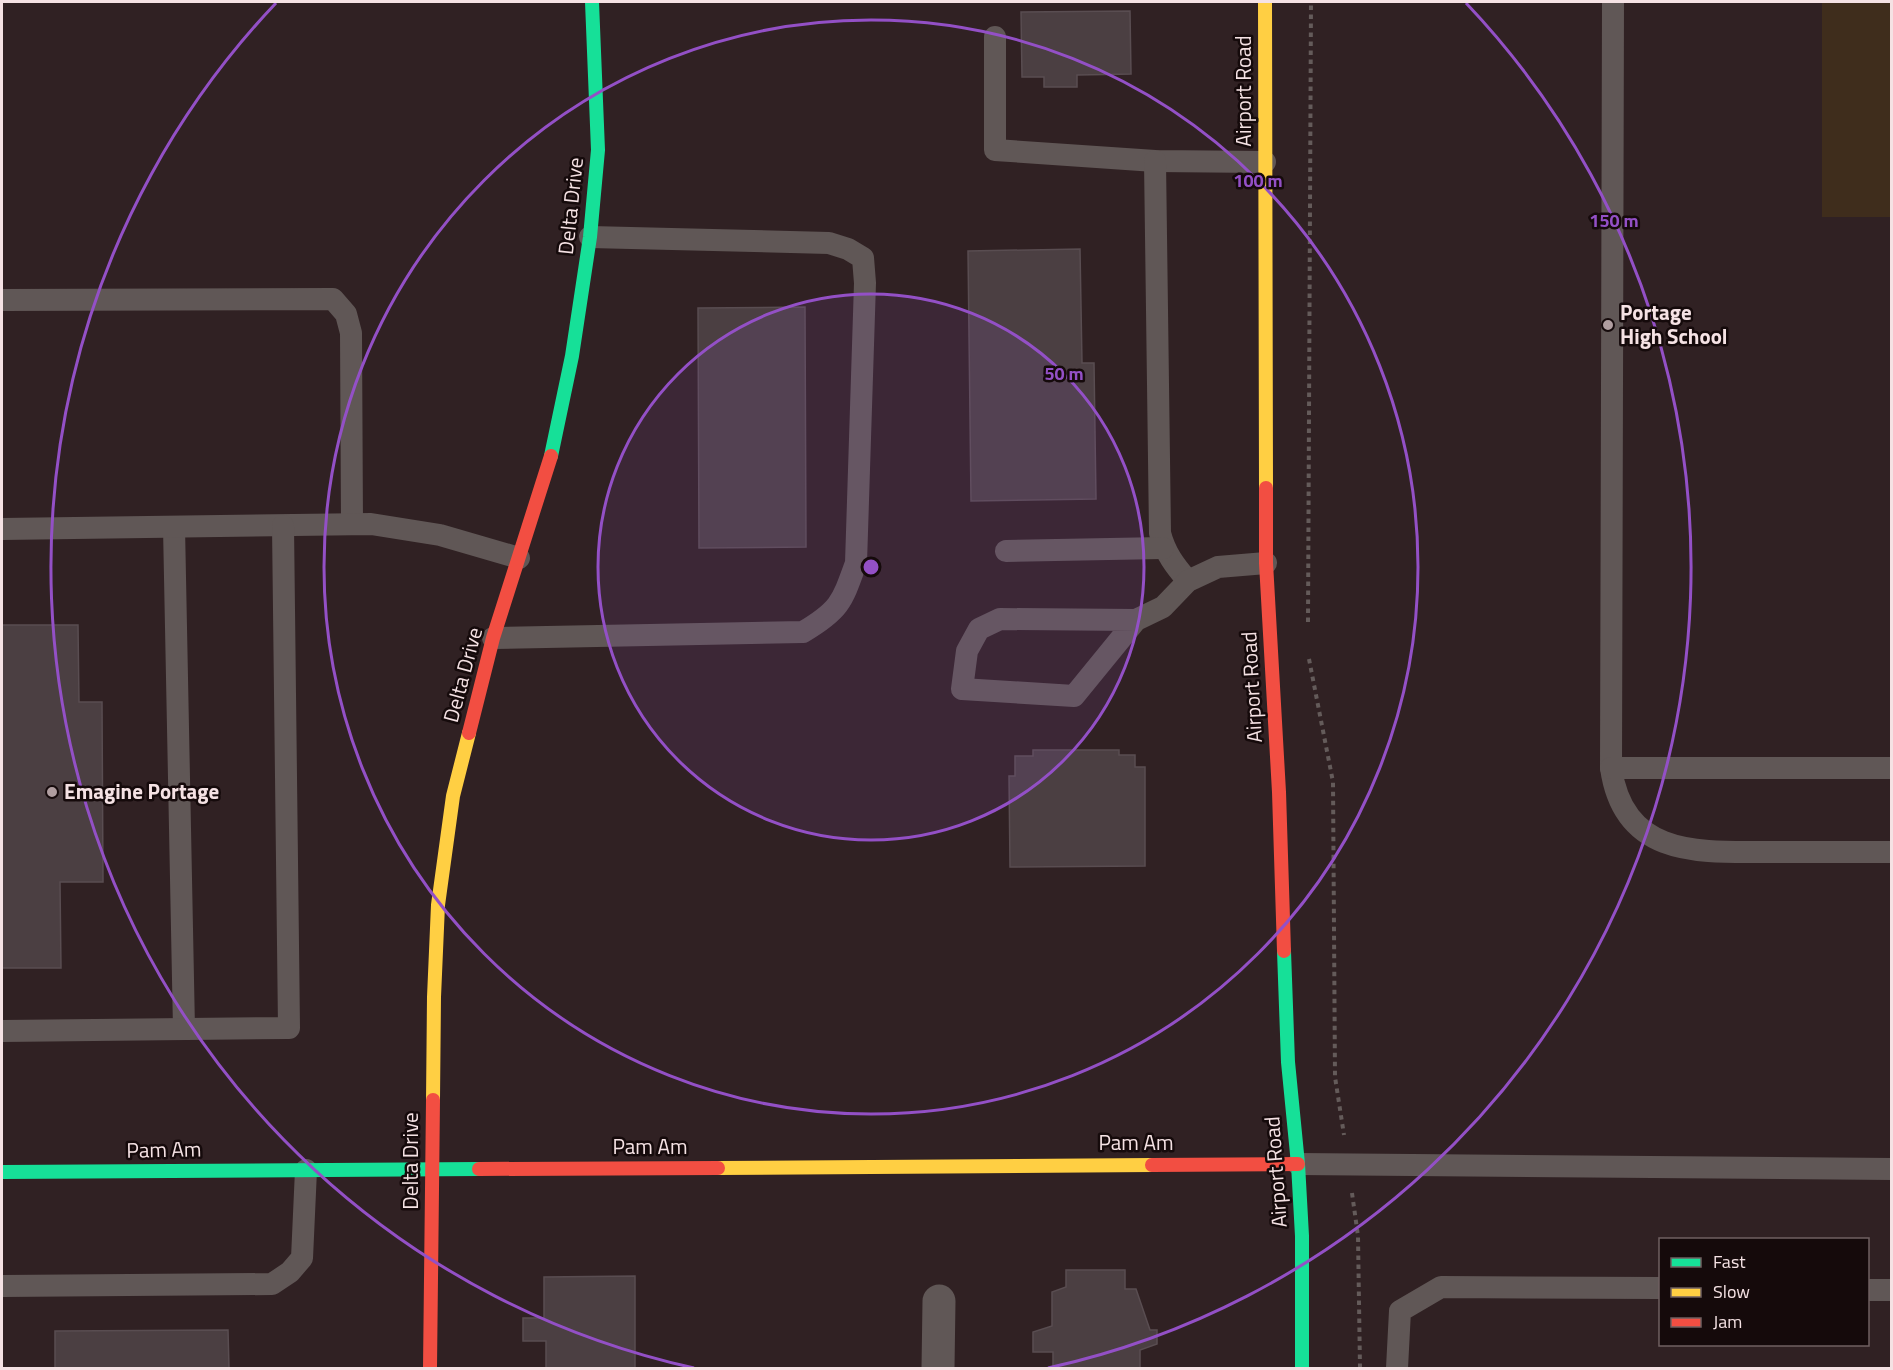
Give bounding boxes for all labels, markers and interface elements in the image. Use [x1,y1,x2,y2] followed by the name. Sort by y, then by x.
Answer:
[1227,35,1259,147] street label: Airport Road
[549,156,591,256] street label: Delta Drive
[1233,167,1283,194] text: 100 m
[1589,207,1639,234] text: 150 m
[1620,296,1728,352] place label: Portage High School
[1601,318,1615,332] marker: Portage High School
[1044,360,1084,387] text: 50 m
[861,557,881,577] centre of rings
[434,624,490,726] street label: Delta Drive
[1232,631,1270,743] street label: Airport Road
[64,775,219,807] place label: Emagine Portage
[45,785,59,799] marker: Emagine Portage
[394,1112,426,1210] street label: Delta Drive
[1255,1115,1295,1229] street label: Airport Road
[1098,1126,1174,1158] street label: Pam Am
[612,1130,688,1162] street label: Pam Am
[126,1132,202,1166] street label: Pam Am
[1659,1238,1869,1346] legend
[1713,1248,1746,1275] text: Fast
[1713,1278,1750,1305] text: Slow
[1713,1308,1742,1335] text: Jam

